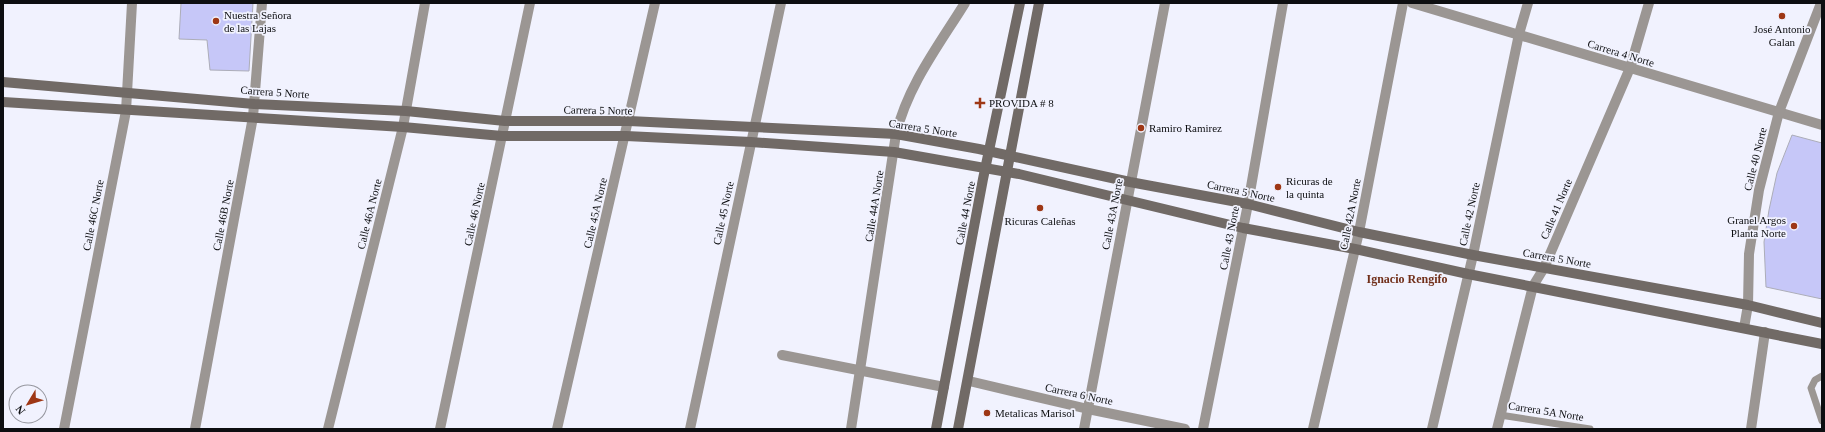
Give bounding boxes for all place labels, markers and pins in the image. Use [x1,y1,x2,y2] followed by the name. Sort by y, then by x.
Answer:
[224,9,292,34] place label: Nuestra Señora de las Lajas
[1777,11,1787,21] marker: José Antonio Galan
[211,16,221,26] marker: Nuestra Señora de las Lajas
[1753,23,1811,48] place label: José Antonio Galan
[974,97,986,109] marker: PROVIDA # 8
[989,97,1054,109] place label: PROVIDA # 8
[1149,122,1222,134] place label: Ramiro Ramirez
[1136,123,1146,133] marker: Ramiro Ramirez
[1286,175,1333,200] place label: Ricuras de la quinta
[1273,182,1283,192] marker: Ricuras de la quinta
[1035,203,1045,213] marker: Ricuras Caleñas
[1727,214,1786,239] place label: Granel Argos Planta Norte
[1004,215,1076,227] place label: Ricuras Caleñas
[1789,221,1799,231] marker: Granel Argos Planta Norte
[995,407,1075,419] place label: Metalicas Marisol
[982,408,992,418] marker: Metalicas Marisol

